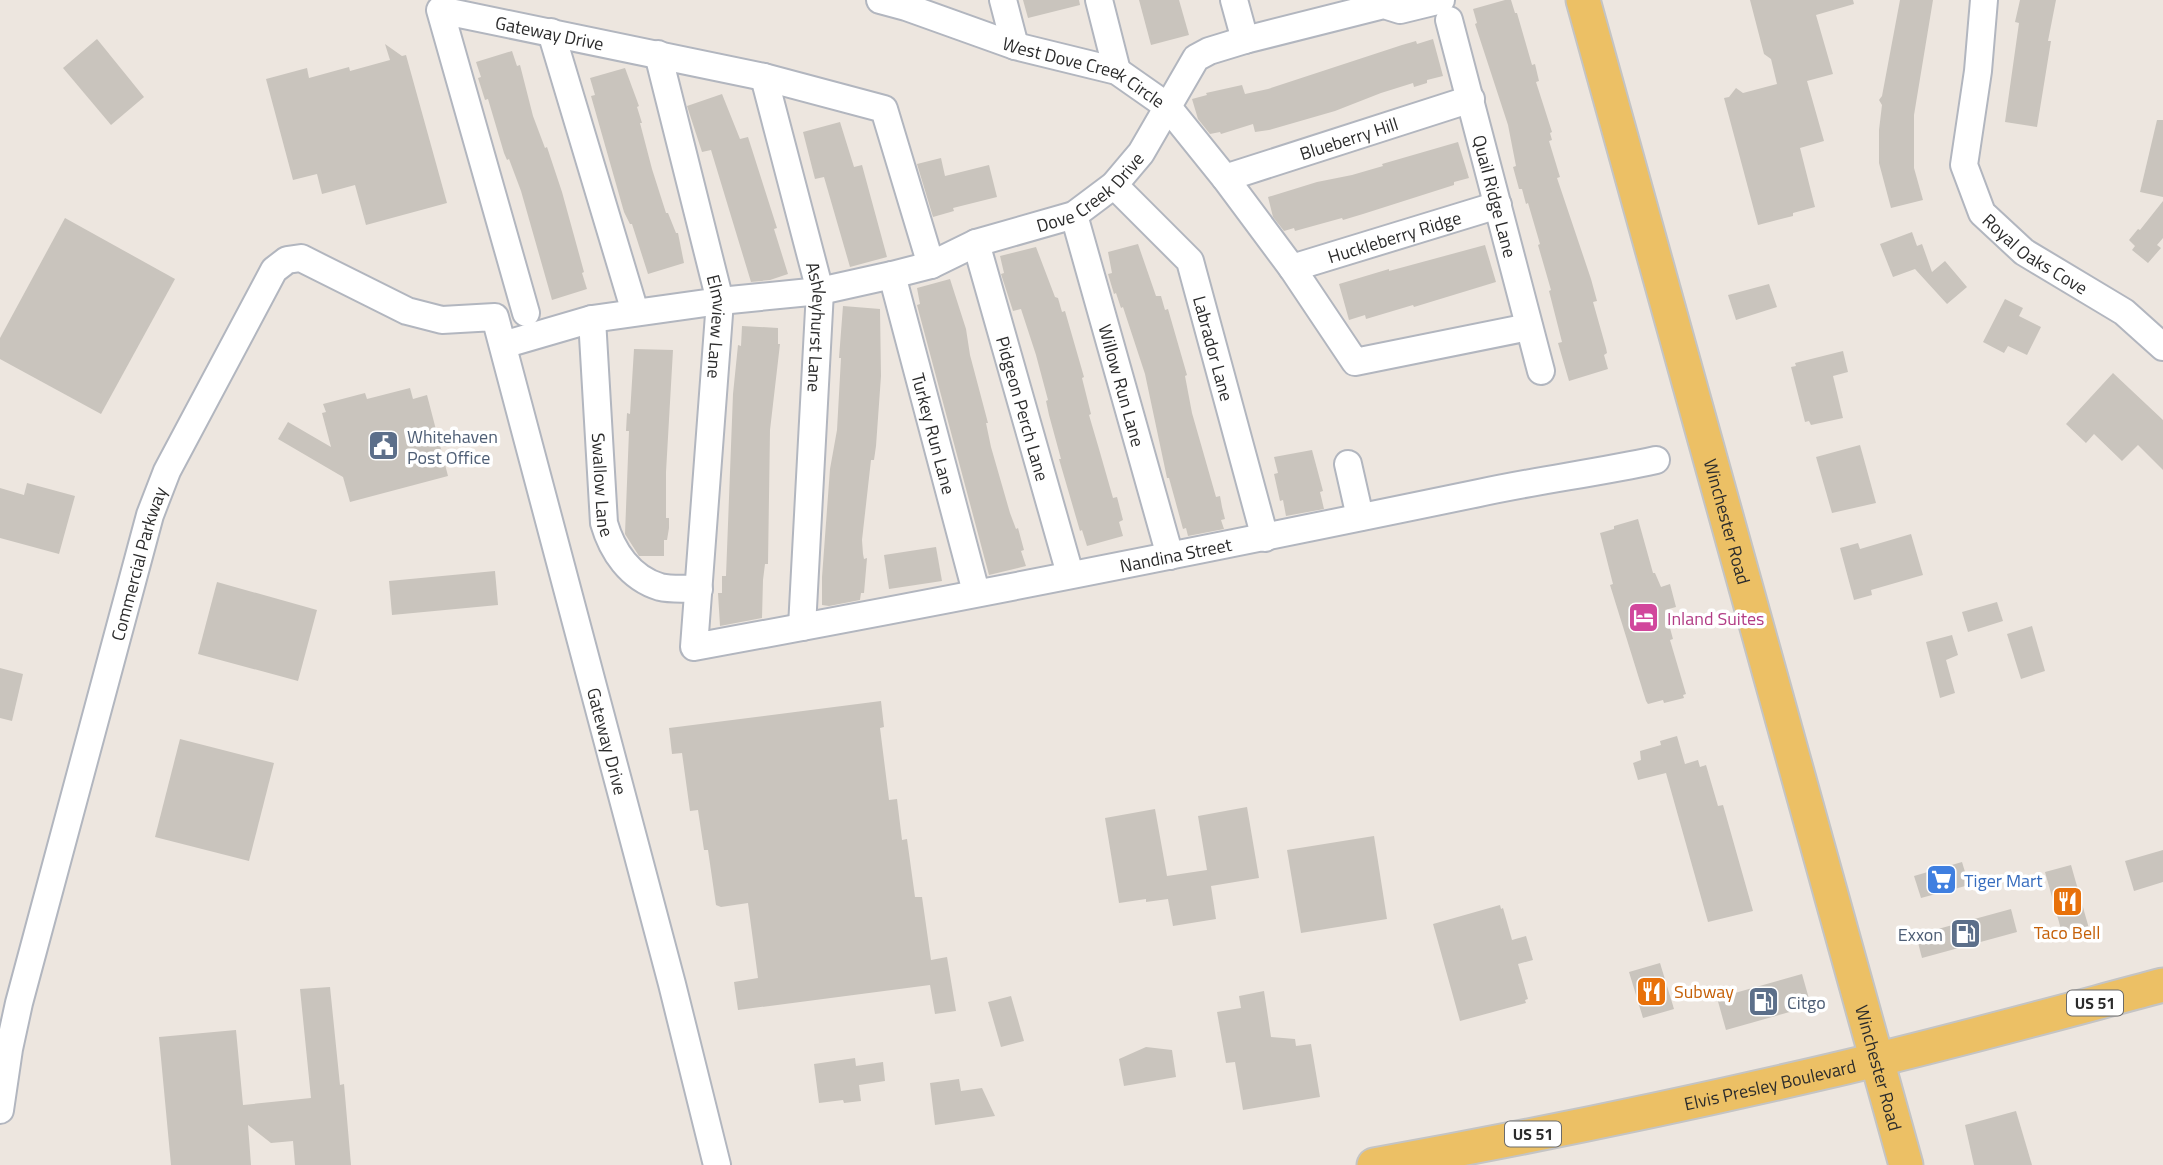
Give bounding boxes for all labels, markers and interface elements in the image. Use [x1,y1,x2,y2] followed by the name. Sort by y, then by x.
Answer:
[493,8,606,57] street label: Gateway Drive
[999,29,1171,114] street label: West Dove Creek Circle
[1296,110,1401,167] street label: Blueberry Hill
[1466,132,1524,260] street label: Quail Ridge Lane
[1033,146,1150,239] street label: Dove Creek Drive
[1324,204,1464,270] street label: Huckleberry Ridge
[1977,207,2093,301] street label: Royal Oaks Cove
[799,259,834,393] street label: Ashleyhurst Lane
[700,271,734,380] street label: Elmview Lane
[1187,293,1241,404] street label: Labrador Lane
[1092,321,1152,450] street label: Willow Run Lane
[990,333,1056,484] street label: Pidgeon Perch Lane
[905,370,963,497] street label: Turkey Run Lane
[407,423,498,471] place label: Whitehaven Post Office
[367,429,401,463] public building icon: Whitehaven Post Office
[585,432,621,541] street label: Swallow Lane
[1697,455,1758,587] street label: Winchester Road
[103,482,173,644] street label: Commercial Parkway
[1117,530,1235,579] street label: Nandina Street
[1627,601,1661,635] hotel icon: Inland Suites
[1667,605,1764,632] place label: Inland Suites
[580,684,635,798] street label: Gateway Drive
[1924,863,1958,897] supermarket icon: Tiger Mart
[1964,867,2043,894] place label: Tiger Mart
[2050,885,2084,919] restaurant icon: Taco Bell
[1949,917,1983,951] fuel station icon: Exxon
[2034,919,2100,946] place label: Taco Bell
[1898,921,1943,948] place label: Exxon
[1634,974,1668,1008] restaurant icon: Subway
[1674,978,1734,1005] place label: Subway
[1747,985,1781,1019] fuel station icon: Citgo
[1787,989,1826,1016] place label: Citgo
[2067,990,2123,1015] road number: US 51
[1849,1002,1909,1134] street label: Winchester Road
[1681,1052,1858,1117] street label: Elvis Presley Boulevard
[1505,1122,1561,1146] road number: US 51

